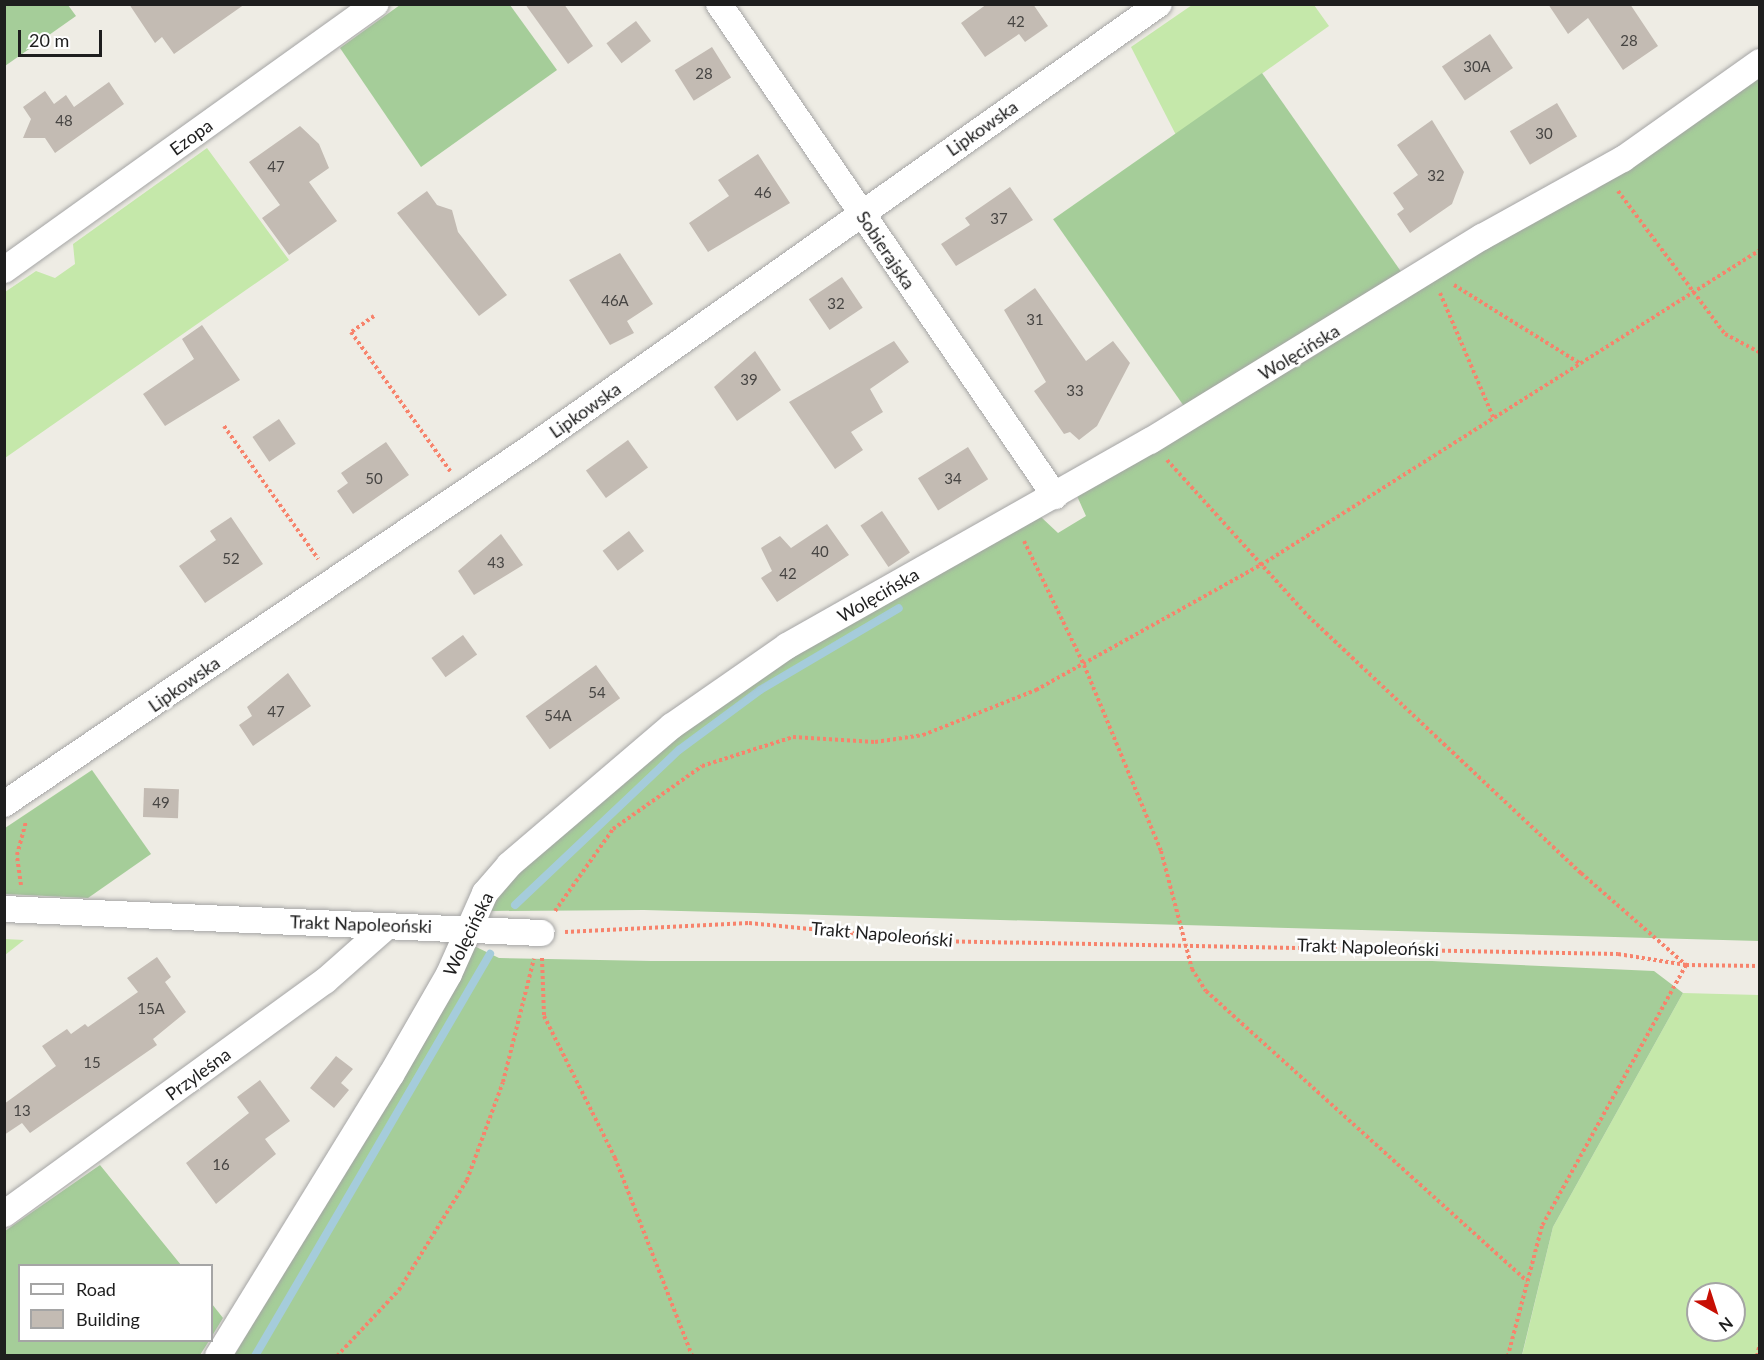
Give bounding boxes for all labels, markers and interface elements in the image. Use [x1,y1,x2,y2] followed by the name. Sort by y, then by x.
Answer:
[1007,13,1025,31] house number: 42
[21,18,105,56] scale bar
[29,29,69,51] text: 20 m
[1620,32,1638,50] house number: 28
[1463,58,1491,76] house number: 30A
[695,65,713,83] house number: 28
[942,96,1022,160] street label: Lipkowska
[55,112,73,130] house number: 48
[165,114,217,160] street label: Ezopa
[1535,125,1553,143] house number: 30
[267,158,285,176] house number: 47
[1427,167,1445,185] house number: 32
[754,184,772,202] house number: 46
[852,207,920,293] street label: Sobierajska
[990,210,1008,228] house number: 37
[601,292,629,310] house number: 46A
[827,295,845,313] house number: 32
[1026,311,1044,329] house number: 31
[1255,319,1343,385] street label: Wolęcińska
[740,371,758,389] house number: 39
[545,378,625,442] street label: Lipkowska
[1066,382,1084,400] house number: 33
[365,470,383,488] house number: 50
[944,470,962,488] house number: 34
[811,543,829,561] house number: 40
[222,550,240,568] house number: 52
[487,554,505,572] house number: 43
[833,563,923,627] street label: Wolęcińska
[779,565,797,583] house number: 42
[144,652,224,716] street label: Lipkowska
[588,684,606,702] house number: 54
[267,703,285,721] house number: 47
[544,707,572,725] house number: 54A
[152,794,170,812] house number: 49
[438,889,498,979] street label: Wolęcińska
[290,911,432,937] street label: Trakt Napoleoński
[810,917,954,951] street label: Trakt Napoleoński
[1297,934,1439,960] street label: Trakt Napoleoński
[137,1000,165,1018] house number: 15A
[161,1043,235,1105] street label: Przyleśna
[83,1054,101,1072] house number: 15
[13,1102,31,1120] house number: 13
[212,1156,230,1174] house number: 16
[18,1264,213,1342] legend
[76,1278,116,1300] text: Road
[1686,1282,1746,1342] north arrow
[76,1308,140,1330] text: Building
[1716,1314,1737,1336] text: N

